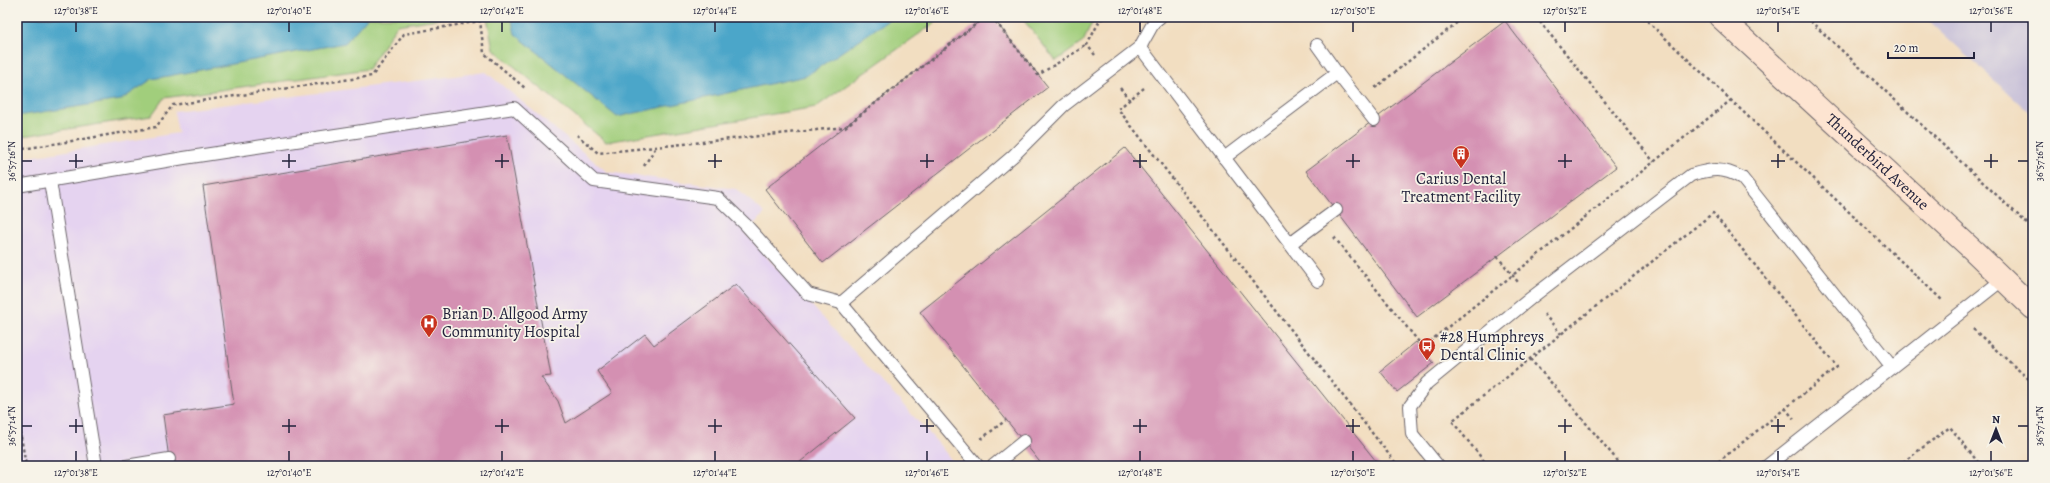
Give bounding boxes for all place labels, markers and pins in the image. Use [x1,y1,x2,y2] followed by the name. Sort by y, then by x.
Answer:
[1451,144,1471,169] building icon: Carius Dental Treatment Facility
[1402,168,1521,208] place label: Carius Dental Treatment Facility
[442,303,588,343] place label: Brian D. Allgood Army Community Hospital
[419,313,439,338] hospital icon: Brian D. Allgood Army Community Hospital
[1440,326,1544,366] place label: #28 Humphreys Dental Clinic
[1417,336,1437,361] bus stop icon: #28 Humphreys Dental Clinic

